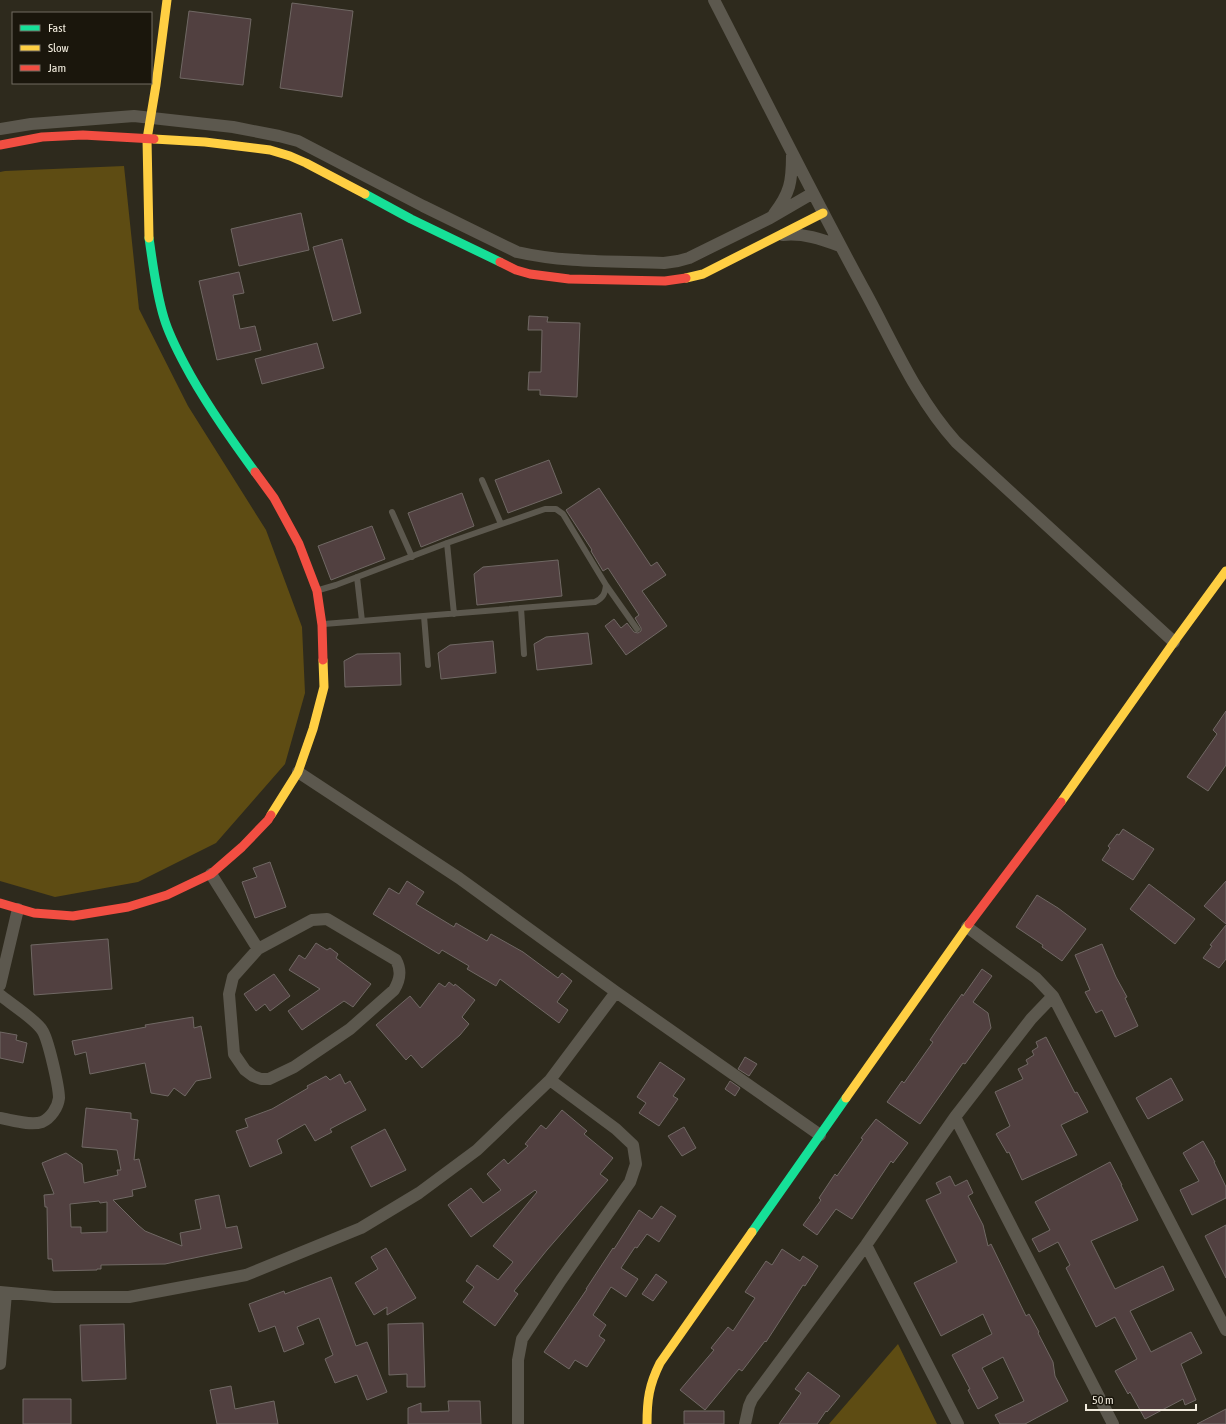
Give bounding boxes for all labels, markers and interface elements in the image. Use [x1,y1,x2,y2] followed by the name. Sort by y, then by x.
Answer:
[12,12,152,84] legend
[48,21,66,35] text: Fast
[48,41,69,55] text: Slow
[48,61,66,75] text: Jam
[1086,1386,1196,1412] scale bar
[1092,1393,1114,1407] text: 50 m

